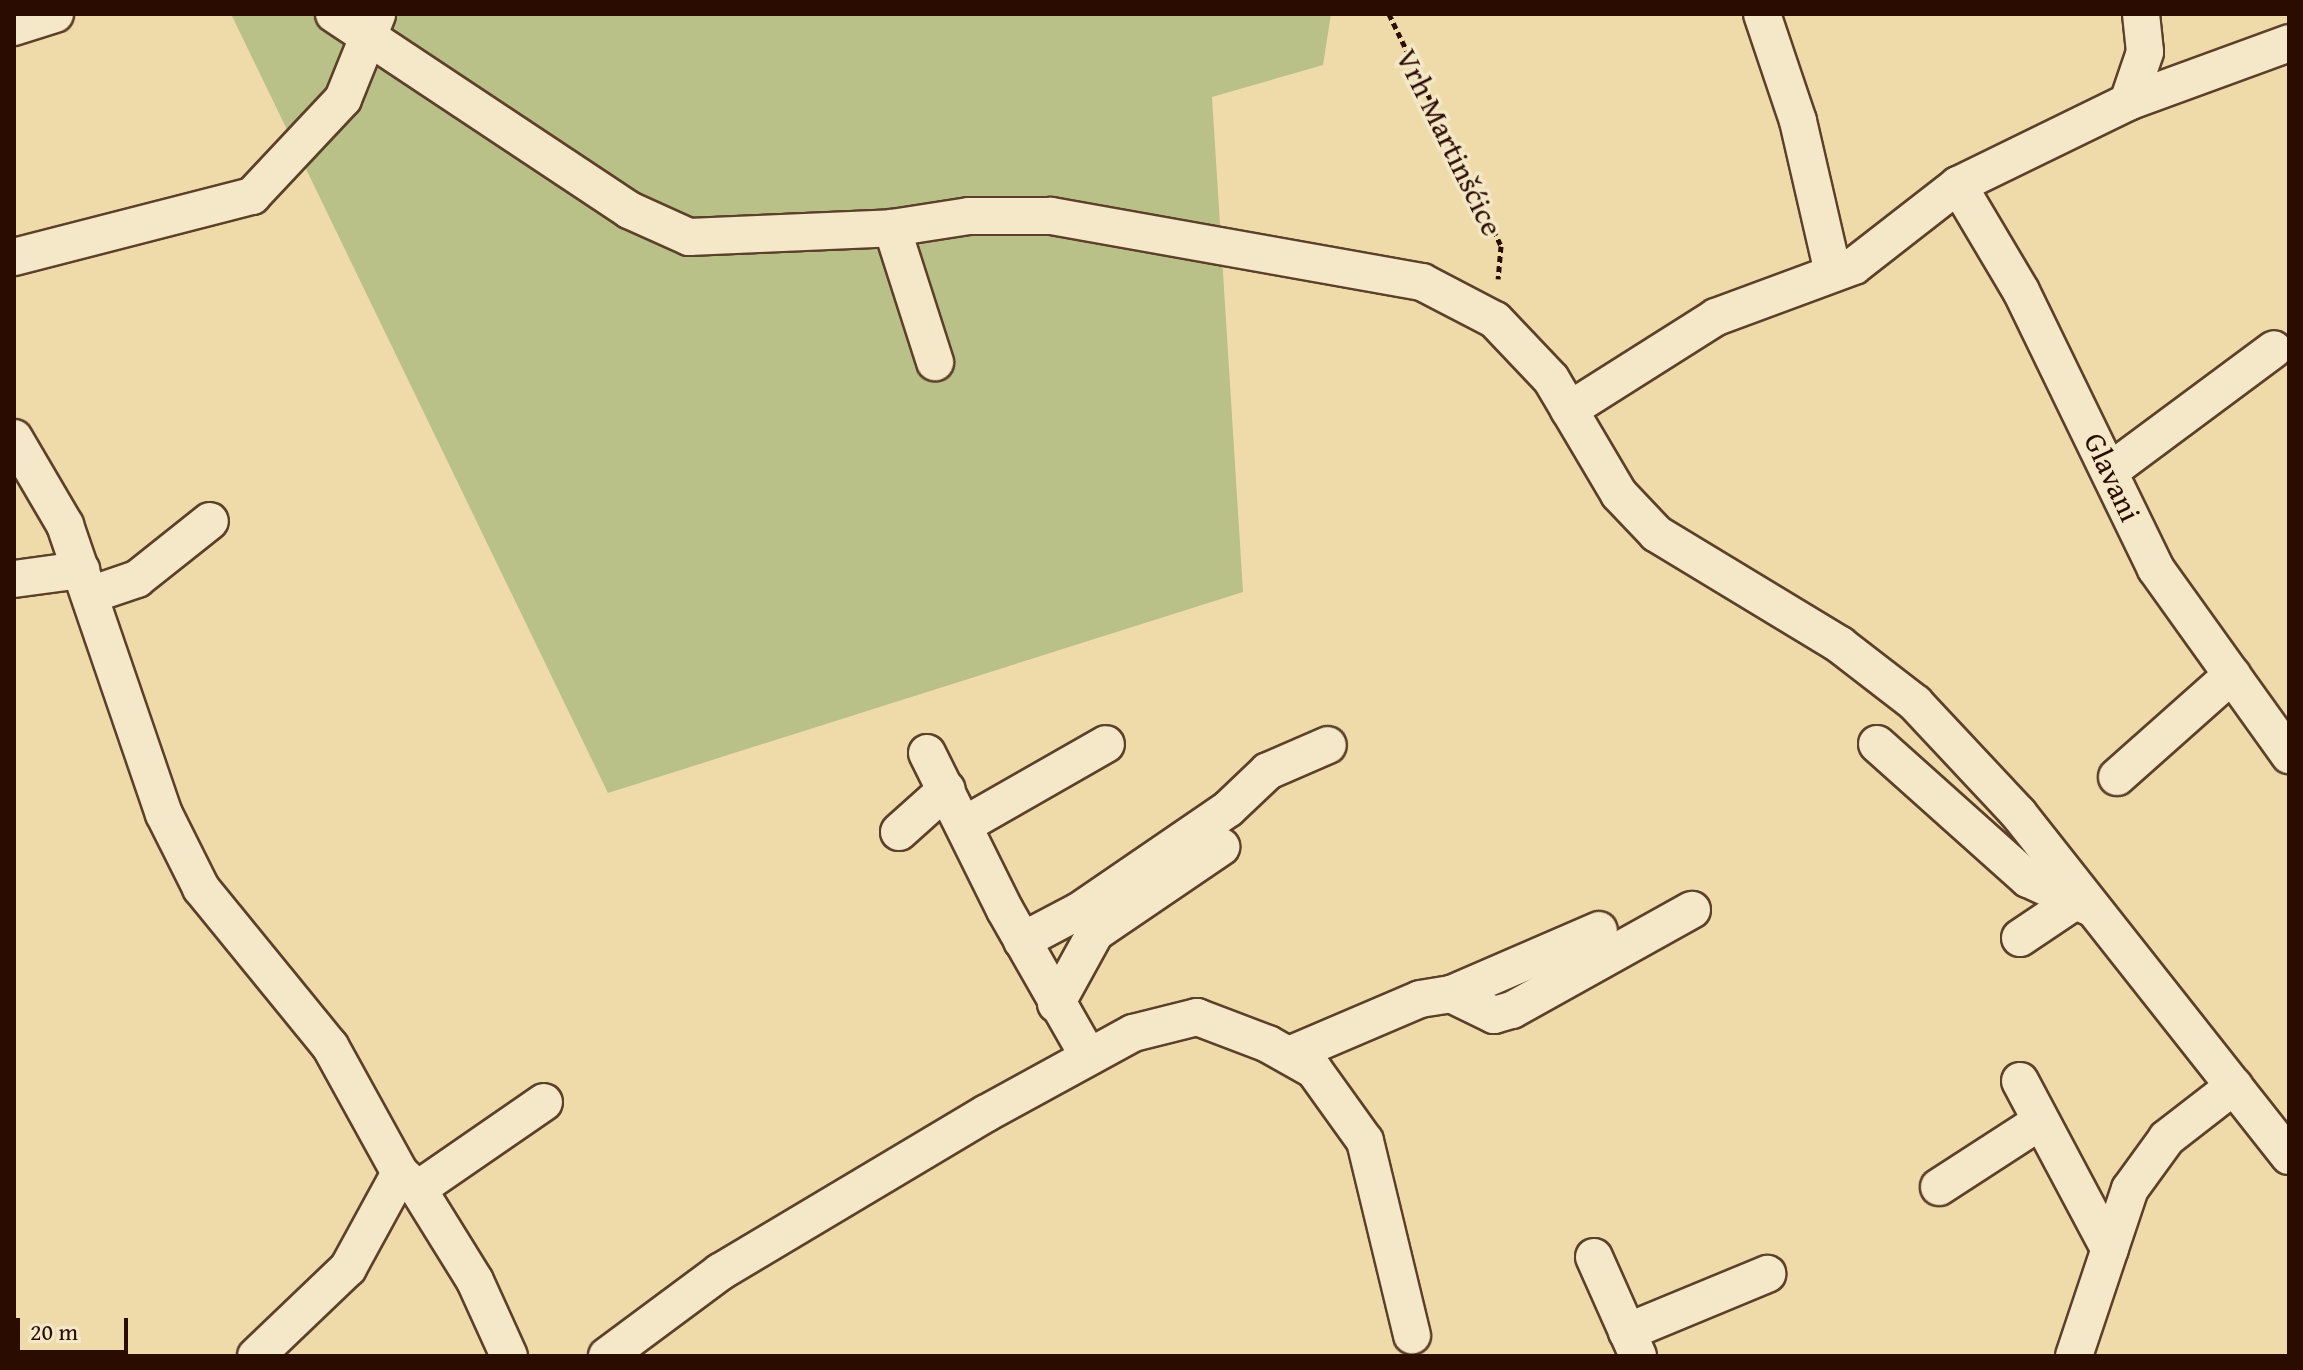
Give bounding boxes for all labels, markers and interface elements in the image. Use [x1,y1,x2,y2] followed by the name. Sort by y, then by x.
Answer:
[1389,43,1511,241] street label: Vrh Martinšćice
[2077,427,2149,527] street label: Glavani
[20,1302,132,1352] scale bar
[30,1314,78,1349] text: 20 m

